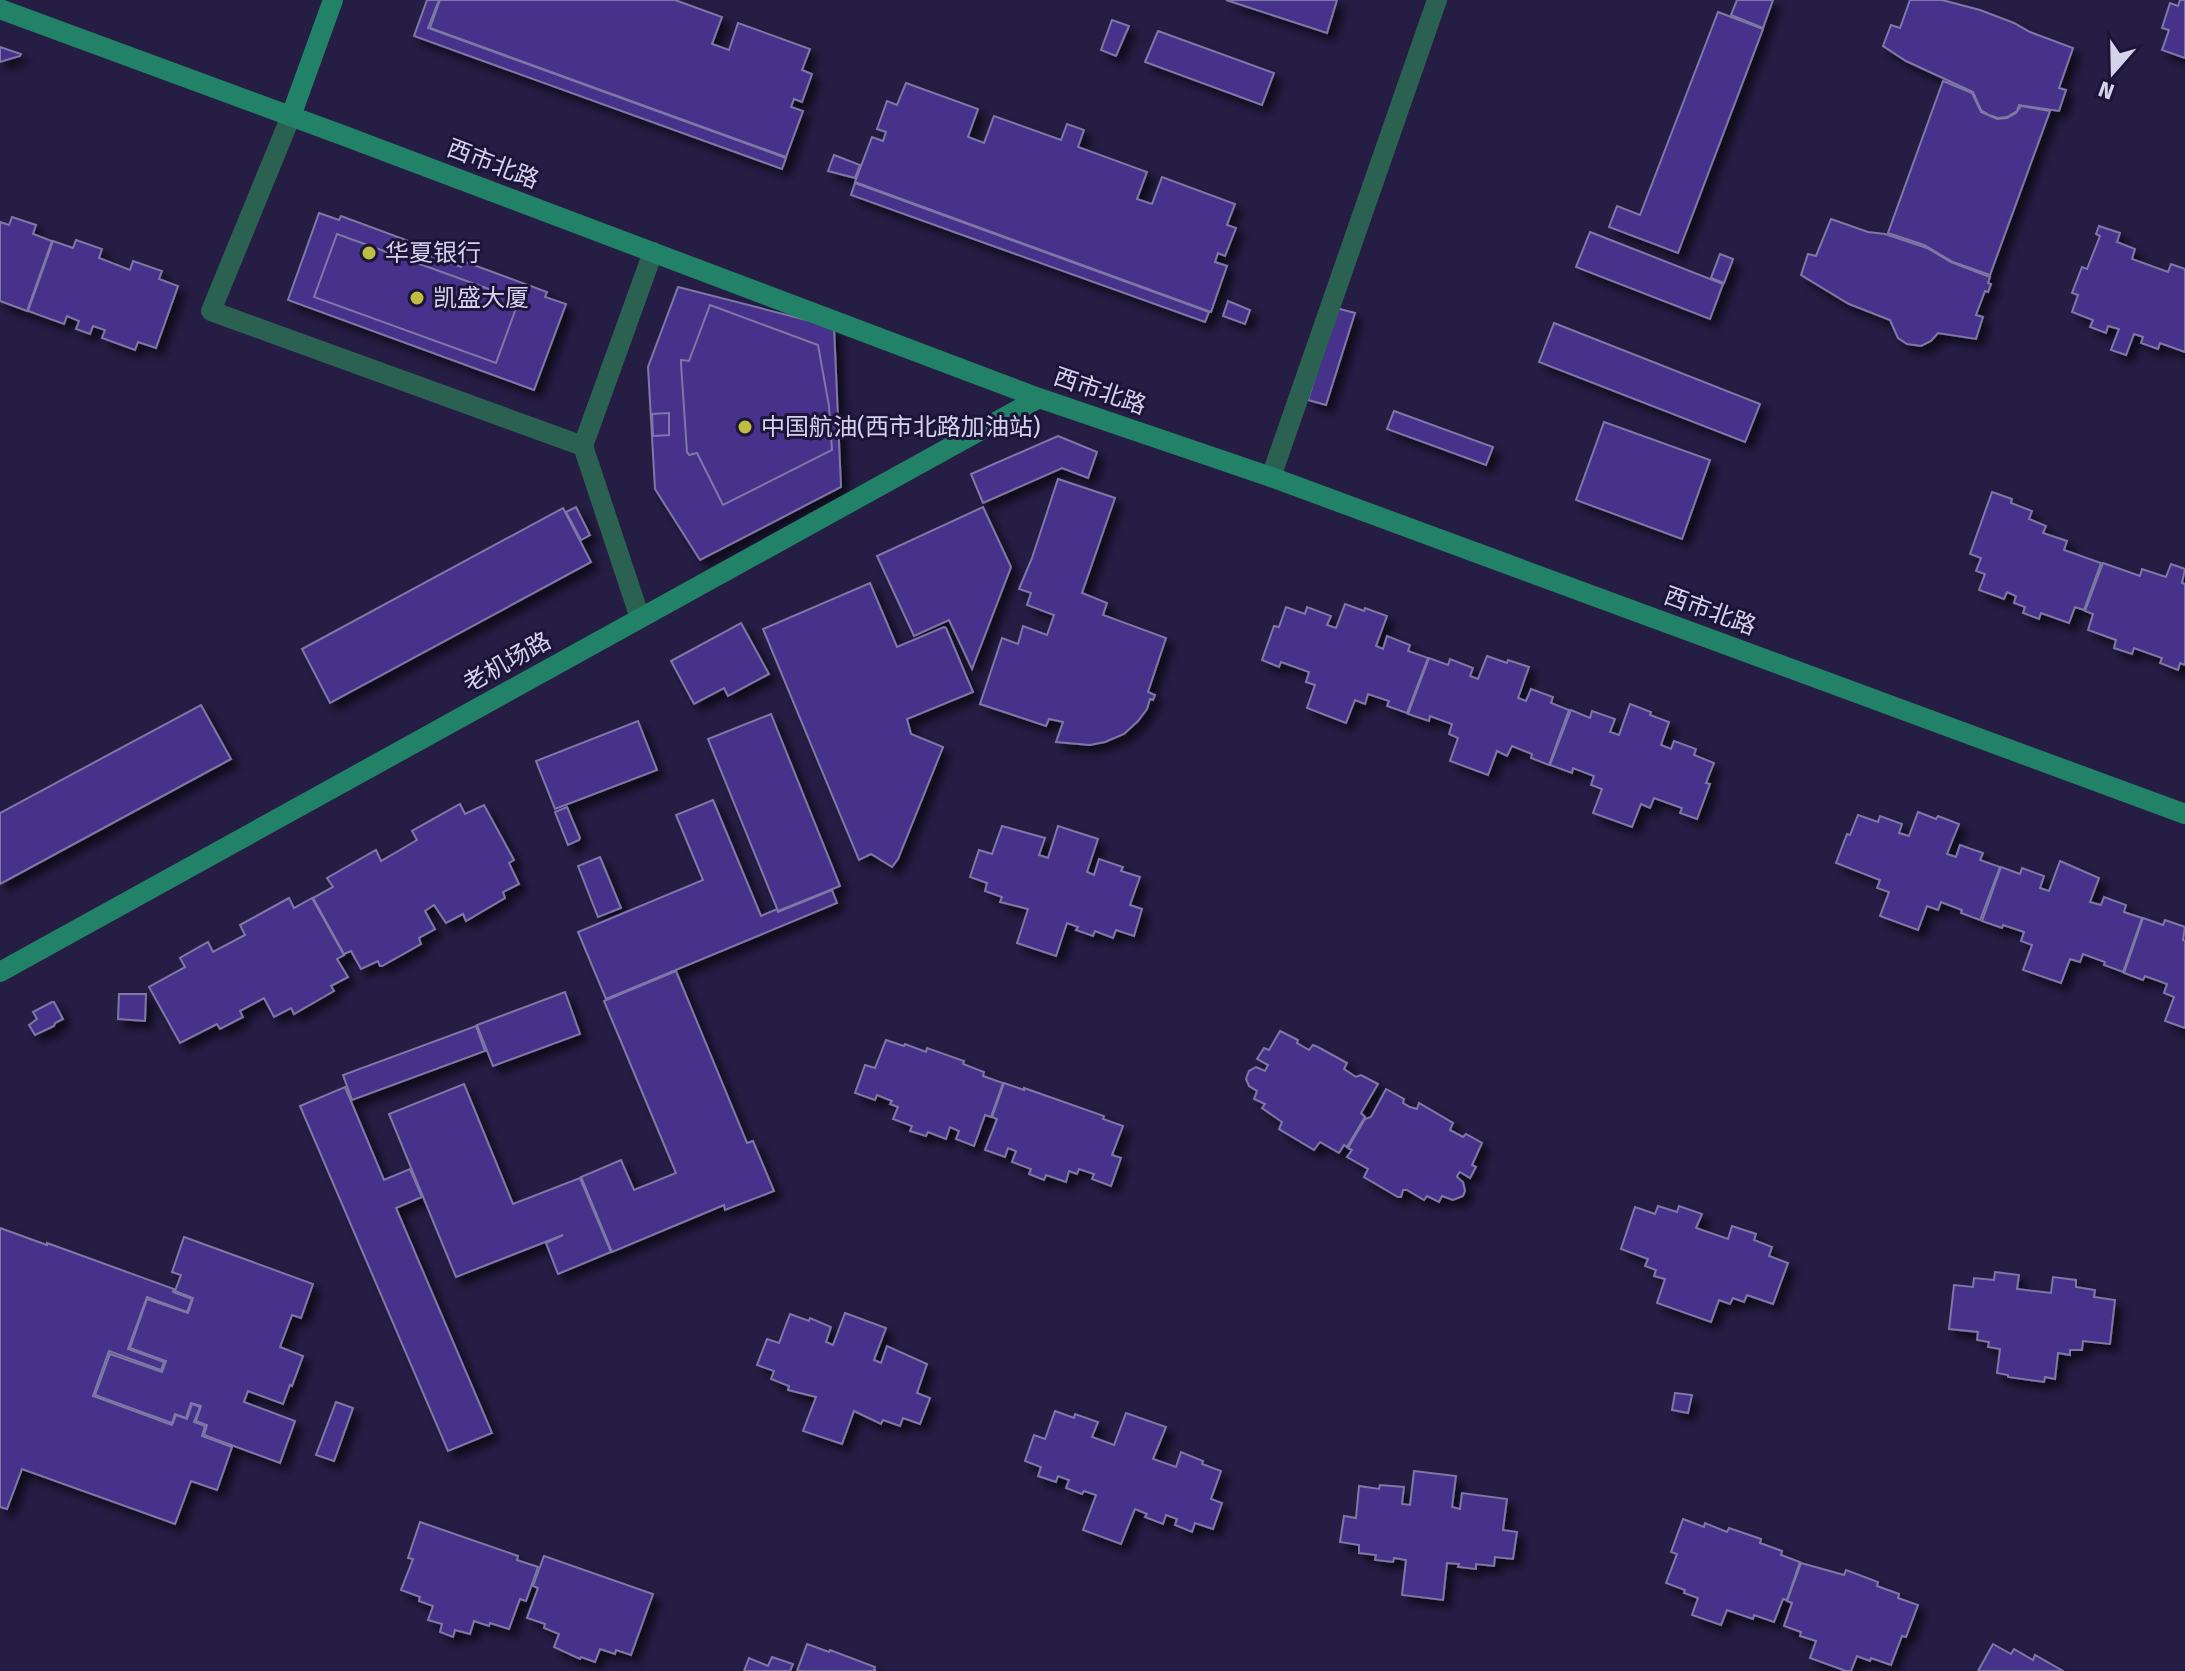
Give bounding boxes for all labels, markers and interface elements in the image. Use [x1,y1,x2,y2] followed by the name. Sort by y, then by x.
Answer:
[2073,32,2153,112] north arrow
[2095,75,2118,106] text: N
[443,134,543,194] street label: 西市北路
[385,239,481,267] place label: 华夏银行
[360,244,378,262] marker: 华夏银行
[433,284,529,312] place label: 凯盛大厦
[408,289,426,307] marker: 凯盛大厦
[1050,362,1150,420] street label: 西市北路
[761,413,1041,441] place label: 中国航油(西市北路加油站)
[736,418,754,436] marker: 中国航油(西市北路加油站)
[1660,581,1760,641] street label: 西市北路
[458,626,556,698] street label: 老机场路

